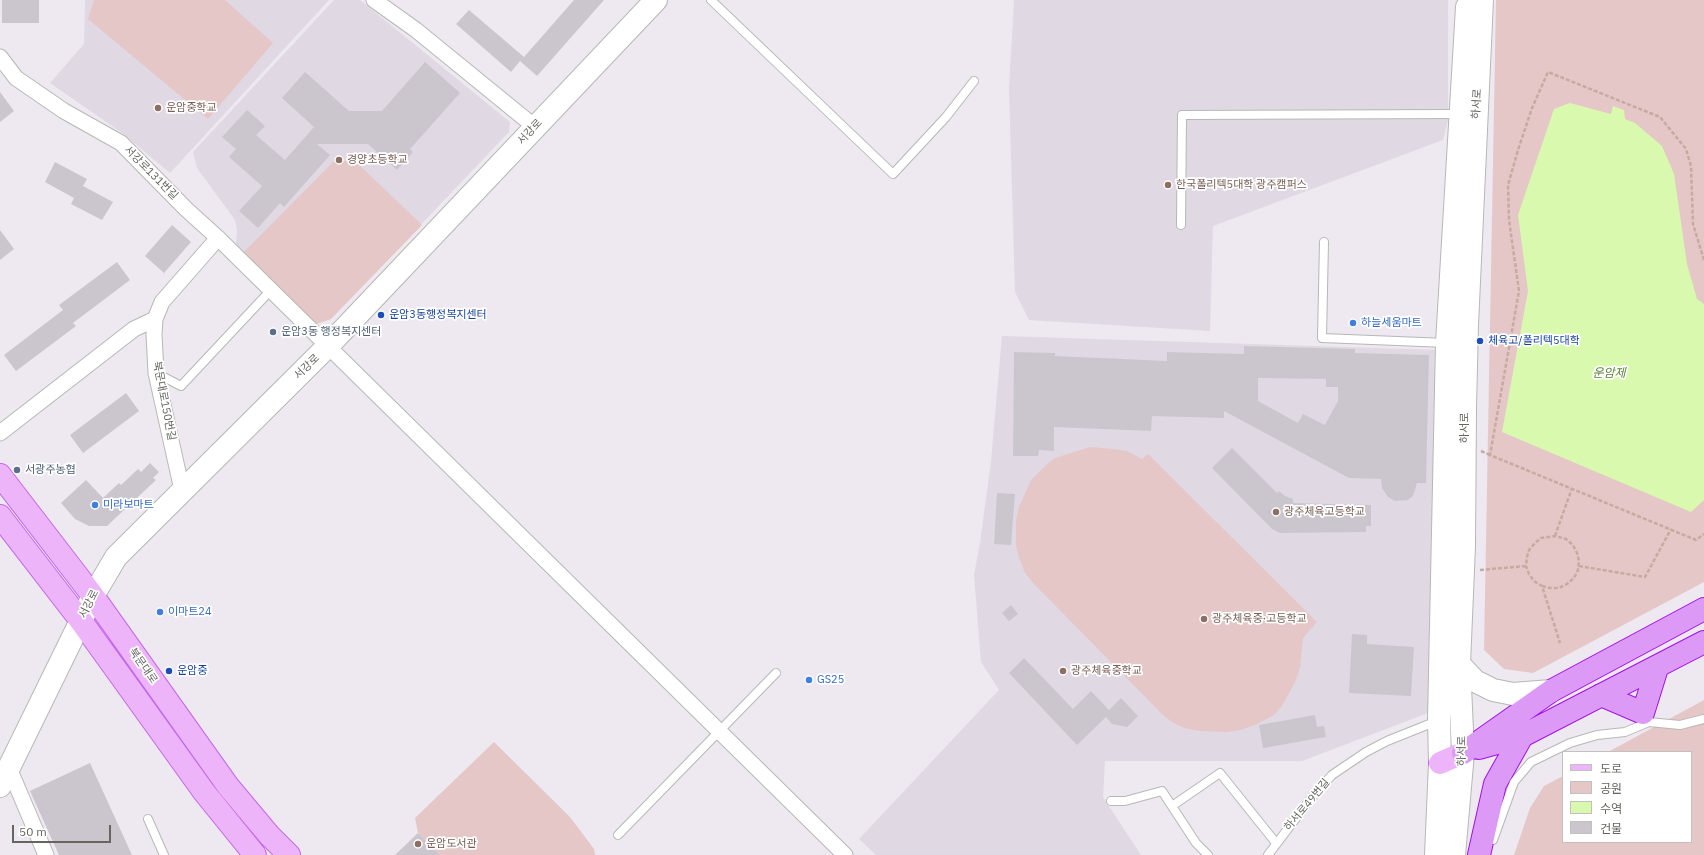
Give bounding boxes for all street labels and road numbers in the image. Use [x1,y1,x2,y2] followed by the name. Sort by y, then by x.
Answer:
[1470,88,1484,120] street label: 하서로
[515,116,545,148] street label: 서강로
[121,143,181,203] street label: 서강로131번길
[291,352,323,382] street label: 서강로
[150,360,178,442] street label: 북문대로150번길
[1458,413,1472,443] street label: 하서로
[76,587,102,621] street label: 서강로
[126,646,160,686] street label: 북문대로
[1455,736,1469,766] street label: 하서로
[1281,776,1333,834] street label: 하서로49번길

